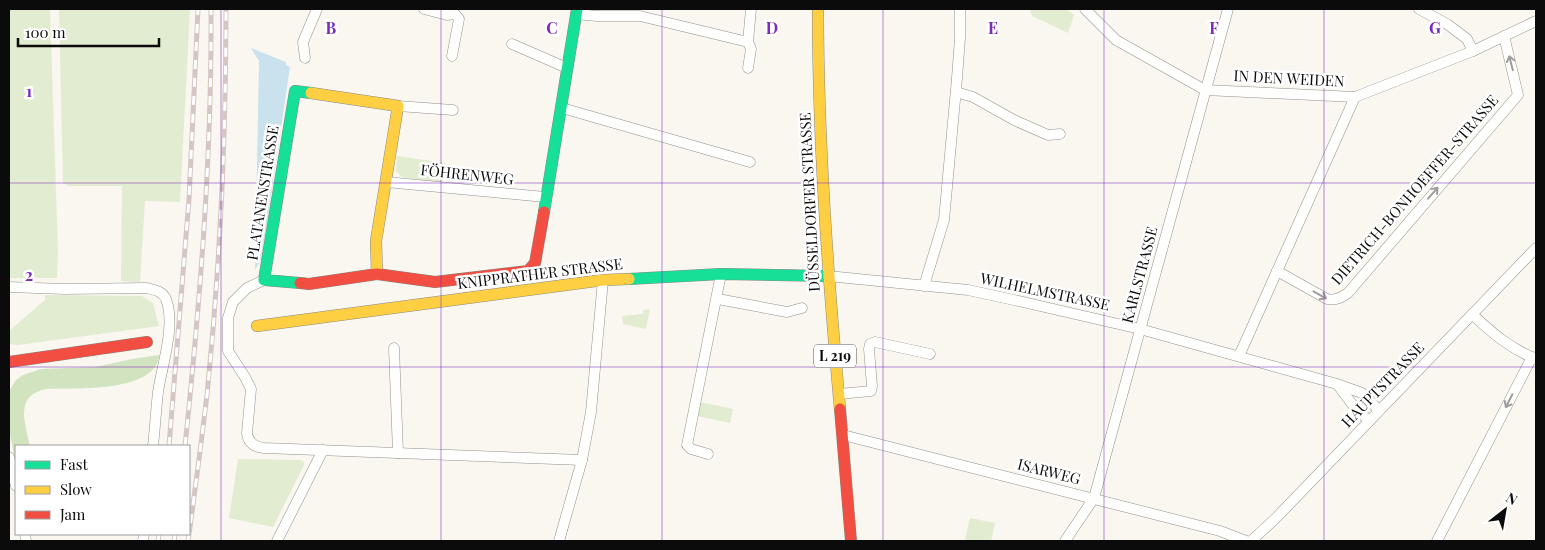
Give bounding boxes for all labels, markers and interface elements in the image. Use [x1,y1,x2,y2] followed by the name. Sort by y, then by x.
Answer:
[18,15,159,47] scale bar
[326,17,337,38] text: B
[546,17,558,38] text: C
[766,17,778,38] text: D
[988,17,998,38] text: E
[1209,17,1219,38] text: F
[1429,17,1441,38] text: G
[25,22,66,42] text: 100 m
[1506,56,1515,72] one-way arrow
[1233,65,1346,91] street label: IN DEN WEIDEN
[26,80,32,101] text: 1
[1326,90,1502,289] street label: DIETRICH-BONHOEFFER-STRASSE
[794,112,824,292] street label: DÜSSELDORFER STRASSE
[241,124,283,262] street label: PLATANENSTRASSE
[420,159,515,189] street label: FÖHRENWEG
[1428,187,1439,200] one-way arrow
[1117,224,1162,325] street label: KARLSTRASSE
[456,253,624,293] street label: KNIPPRATHER STRASSE
[25,264,33,285] text: 2
[978,267,1112,315] street label: WILHELMSTRASSE
[1312,290,1326,300] one-way arrow
[1337,337,1428,431] street label: HAUPTSTRASSE
[814,344,856,368] road number: L 219
[1504,393,1513,408] one-way arrow
[15,445,190,535] legend
[60,454,89,474] text: Fast
[1016,454,1083,489] street label: ISARWEG
[60,479,92,499] text: Slow
[1480,485,1530,535] north arrow
[1503,488,1521,509] text: N
[59,504,86,524] text: Jam

